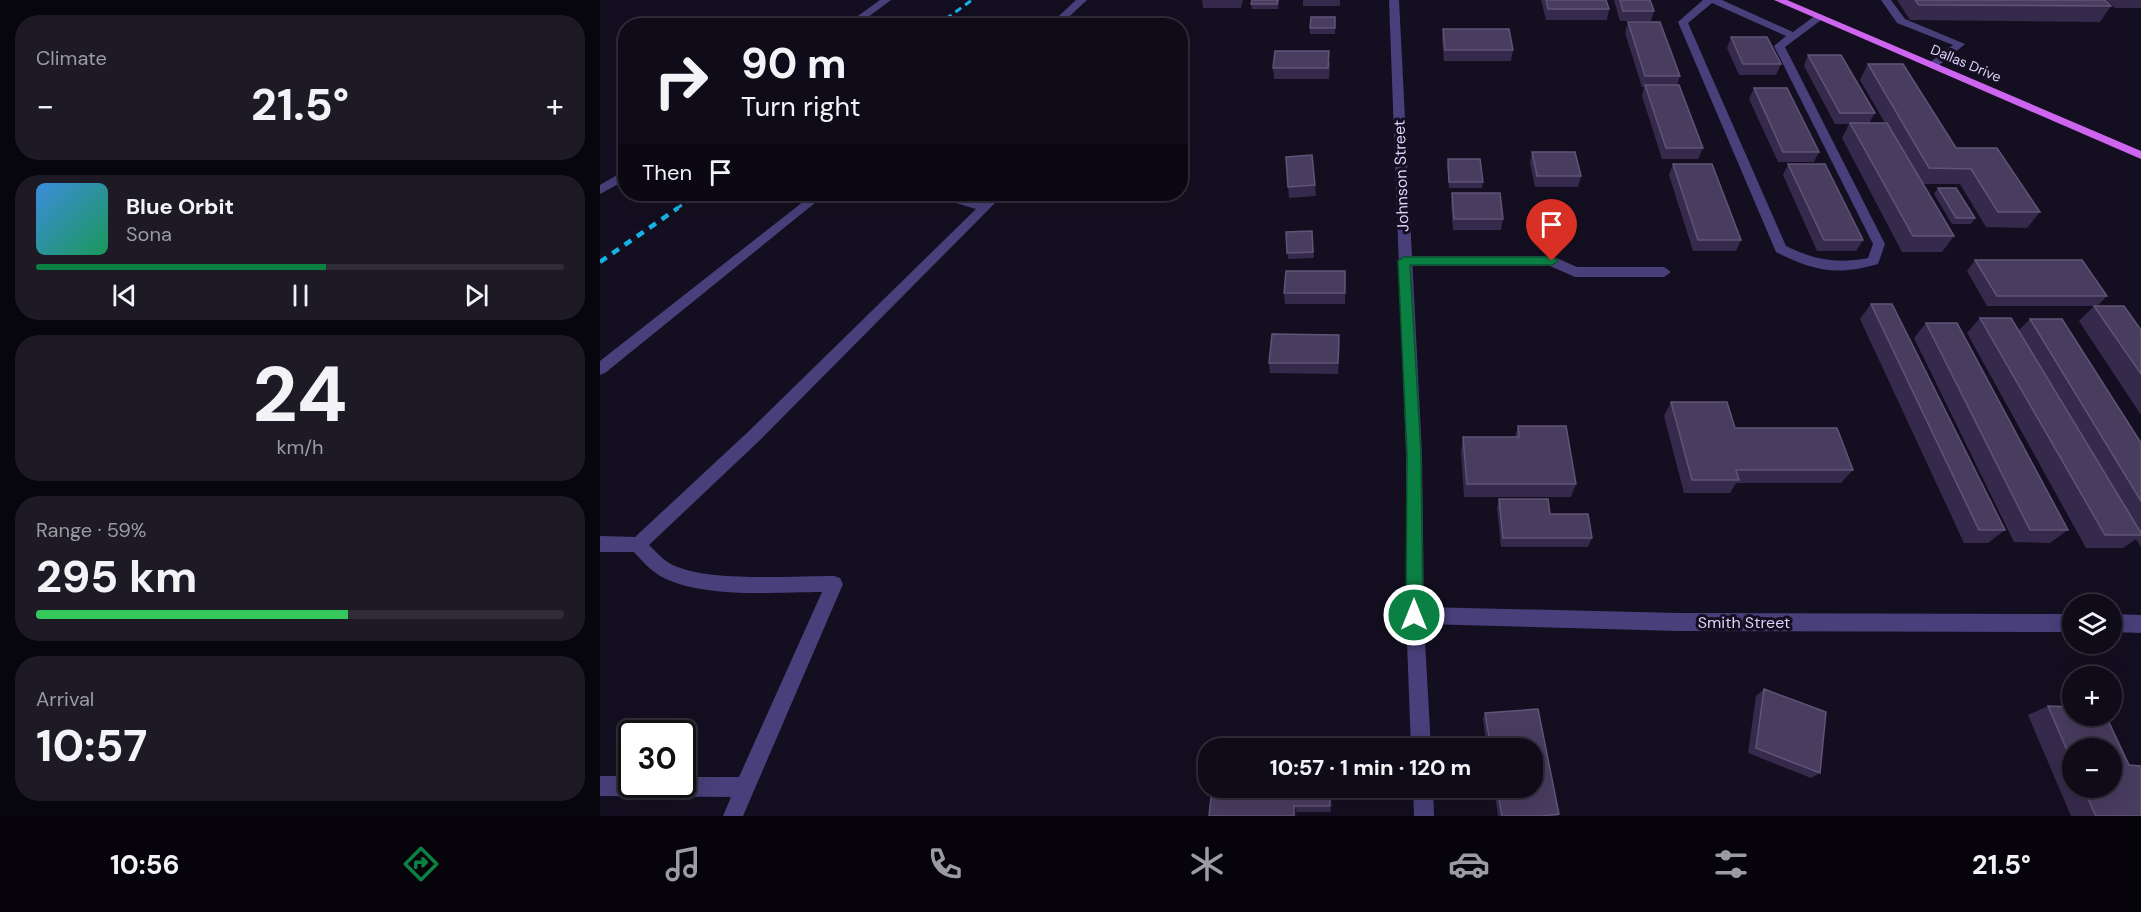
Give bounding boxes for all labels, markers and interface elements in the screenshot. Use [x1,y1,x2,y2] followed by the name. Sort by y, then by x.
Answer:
[741,36,847,91] text: 90 m
[1928,40,2004,86] street label: Dallas Drive
[642,42,720,120] icon: right
[36,45,107,71] text: Climate
[251,75,349,134] text: 21.5°
[36,84,54,127] text: −
[546,84,564,127] text: +
[741,89,861,124] text: Turn right
[1389,120,1413,232] street label: Johnson Street
[704,156,737,189] icon: arrive
[642,158,692,187] text: Then
[126,192,234,221] text: Blue Orbit
[1526,199,1577,261] pin
[1535,208,1568,241] icon: arrive
[126,221,172,247] text: Sona
[108,279,141,312] icon: previous
[284,279,317,312] icon: pause
[460,279,493,312] icon: next
[252,344,348,445] text: 24
[276,434,324,460] text: km/h
[36,517,147,543] text: Range · 59%
[36,547,197,606] text: 295 km
[1382,583,1446,647] position arrow
[2062,594,2122,798] map controls
[2062,594,2122,654] button: layers
[1698,612,1790,633] street label: Smith Street
[2062,666,2122,726] button: +
[36,686,94,712] text: Arrival
[36,716,147,775] text: 10:57
[618,720,696,798] speed limit sign: 30
[2062,738,2122,798] button: −
[1270,753,1471,782] text: 10:57 · 1 min · 120 m
[400,843,442,885] icon: directions
[662,843,704,885] icon: music
[924,843,966,885] icon: phone
[1186,843,1228,885] icon: climate
[1448,843,1490,885] icon: car
[1710,843,1752,885] icon: filters
[110,847,180,882] text: 10:56
[1972,847,2031,882] text: 21.5°

